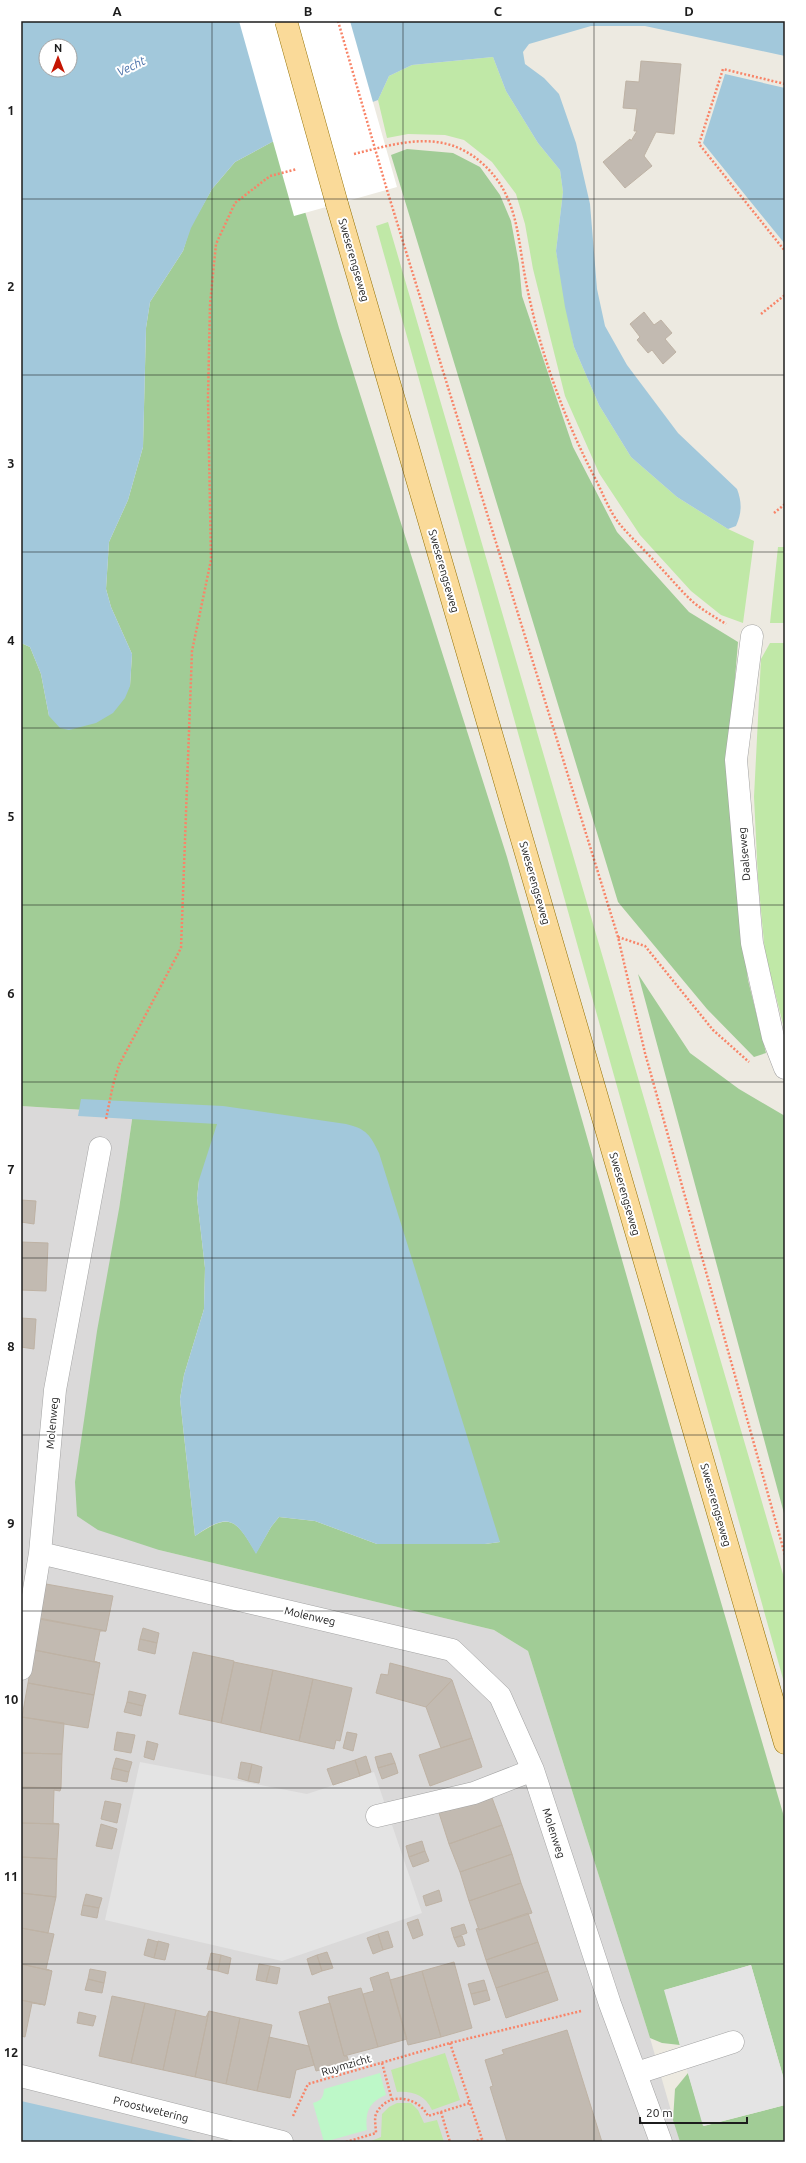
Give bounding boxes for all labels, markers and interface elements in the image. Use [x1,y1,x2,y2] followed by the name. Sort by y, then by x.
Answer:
[112,4,122,18] text: A
[304,4,313,18] text: B
[494,4,503,18] text: C
[684,4,694,18] text: D
[38,38,78,78] north arrow
[54,42,62,54] text: N
[115,53,148,78] water label: Vecht
[7,103,15,117] text: 1
[336,217,372,303] street label: Sweserengseweg
[7,279,15,293] text: 2
[7,456,15,470] text: 3
[426,528,462,614] street label: Sweserengseweg
[7,633,15,647] text: 4
[7,809,15,823] text: 5
[736,827,752,881] street label: Daalseweg
[517,840,553,926] street label: Sweserengseweg
[7,986,15,1000] text: 6
[607,1151,643,1237] street label: Sweserengseweg
[7,1162,15,1176] text: 7
[7,1339,15,1353] text: 8
[44,1397,60,1449] street label: Molenweg
[698,1462,734,1548] street label: Sweserengseweg
[7,1516,15,1530] text: 9
[283,1604,337,1628] street label: Molenweg
[4,1692,18,1706] text: 10
[540,1806,568,1860] street label: Molenweg
[4,1869,18,1883] text: 11
[4,2045,18,2059] text: 12
[320,2052,373,2078] street label: Ruymzicht
[112,2094,190,2124] street label: Proostwetering
[640,2099,747,2125] scale bar
[646,2106,673,2119] text: 20 m

